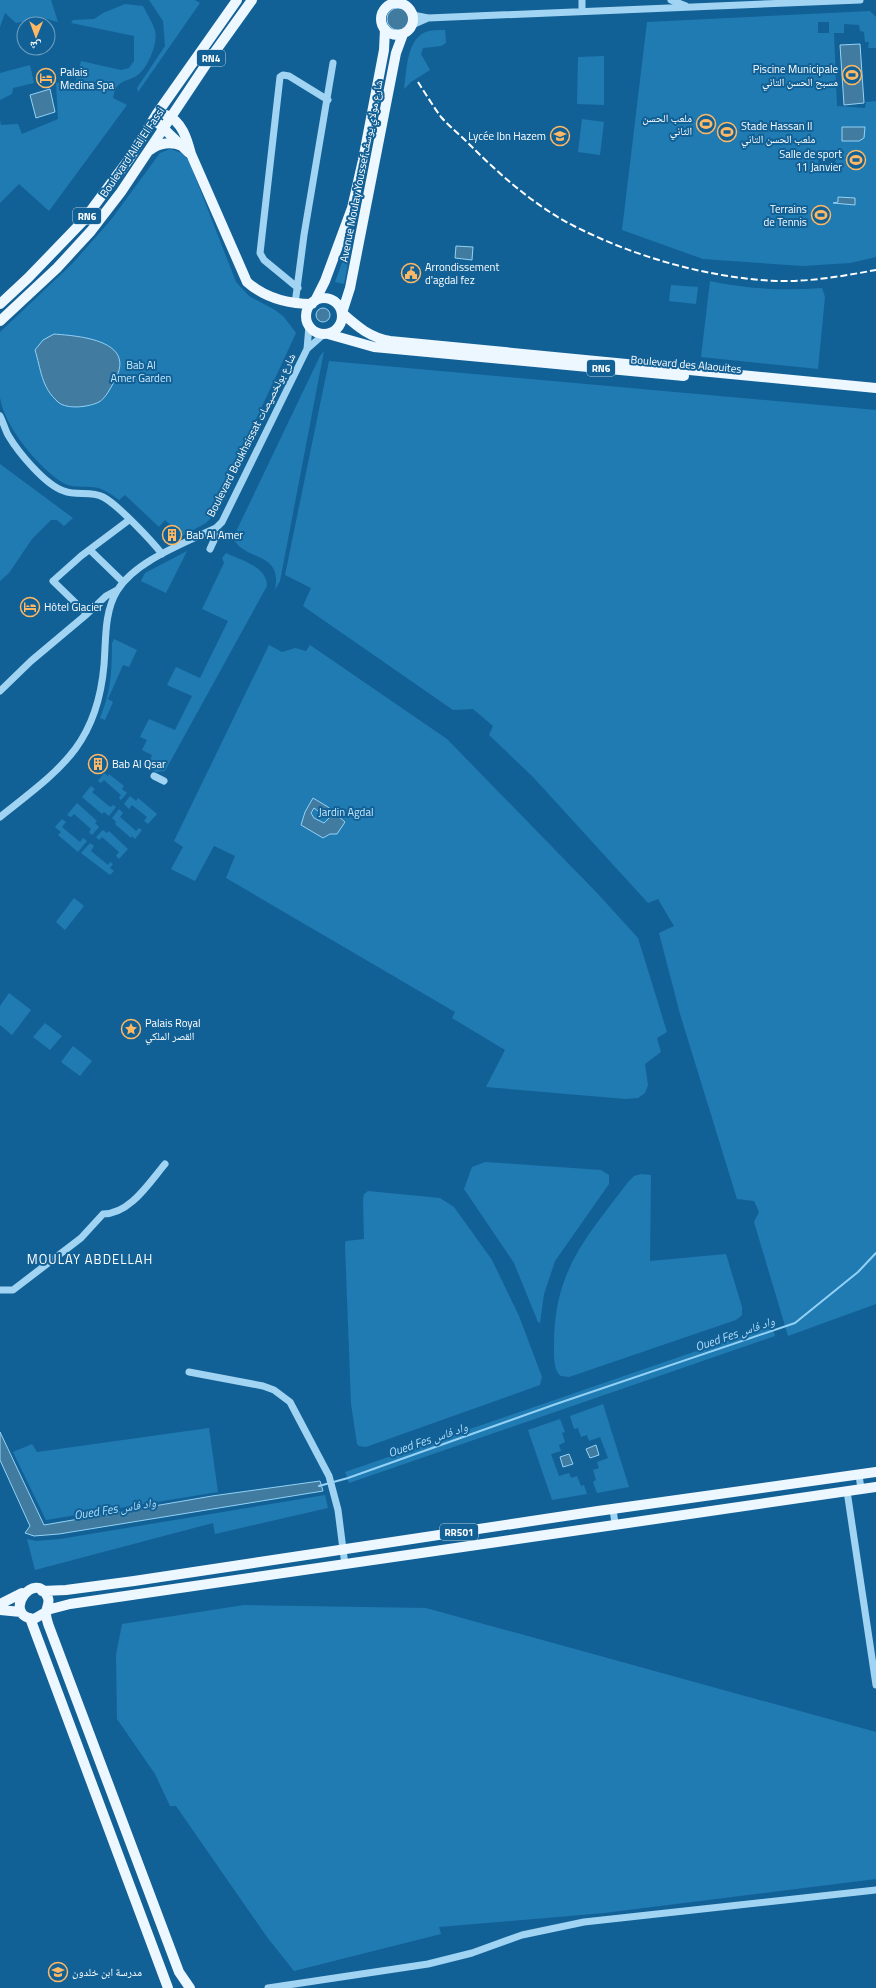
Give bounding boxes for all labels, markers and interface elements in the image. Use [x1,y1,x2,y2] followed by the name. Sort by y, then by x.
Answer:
[16,16,56,56] north arrow
[30,38,42,54] text: ش
[197,50,225,66] road number: RN4
[753,61,838,91] place label: Piscine Municipale مسبح الحسن التاني
[60,64,115,93] place label: Palais Medina Spa
[841,64,863,86] sports icon: Piscine Municipale مسبح الحسن التاني
[35,67,57,89] hotel icon: Palais Medina Spa
[335,78,387,264] street label: Avenue Moulay Youssef شارع مولاي يوسف
[96,104,168,200] street label: Boulevard Allal El Fassi
[642,110,692,140] place label: ملعب الحسن الثاني
[695,113,717,135] sports icon: ملعب الحسن الثاني
[741,118,815,148] place label: Stade Hassan II ملعب الحسن التاني
[716,121,738,143] sports icon: Stade Hassan II ملعب الحسن التاني
[549,125,571,147] school or university icon: Lycée Ibn Hazem
[468,128,546,144] place label: Lycée Ibn Hazem
[779,146,842,175] place label: Salle de sport 11 Janvier
[845,149,867,171] sports icon: Salle de sport 11 Janvier
[764,201,807,230] place label: Terrains de Tennis
[810,204,832,226] sports icon: Terrains de Tennis
[73,208,101,224] road number: RN6
[425,259,499,288] place label: Arrondissement d'agdal fez
[400,262,422,284] public building icon: Arrondissement d'agdal fez
[203,350,299,520] street label: Boulevard Boukhsissat شارع بولخصيصات
[630,351,742,377] street label: Boulevard des Alaouites
[111,357,171,386] park label: Bab Al Amer Garden
[587,360,615,376] road number: RN6
[161,524,183,546] building icon: Bab Al Amer
[186,527,243,543] place label: Bab Al Amer
[19,596,41,618] hotel icon: Hôtel Glacier
[44,599,103,615] place label: Hôtel Glacier
[87,753,109,775] building icon: Bab Al Qsar
[112,756,166,772] place label: Bab Al Qsar
[319,804,373,820] park label: Jardin Agdal
[145,1015,201,1045] place label: Palais Royal القصر الملكي
[120,1018,142,1040] place icon: Palais Royal القصر الملكي
[27,1249,153,1269] district label: MOULAY ABDELLAH
[693,1311,778,1356] water label: Oued Fes واد فاس
[386,1417,471,1462] water label: Oued Fes واد فاس
[72,1493,158,1524] water label: Oued Fes واد فاس
[440,1524,478,1540] road number: RR501
[47,1961,69,1983] school or university icon: مدرسة ابن خلدون
[72,1964,142,1980] place label: مدرسة ابن خلدون

